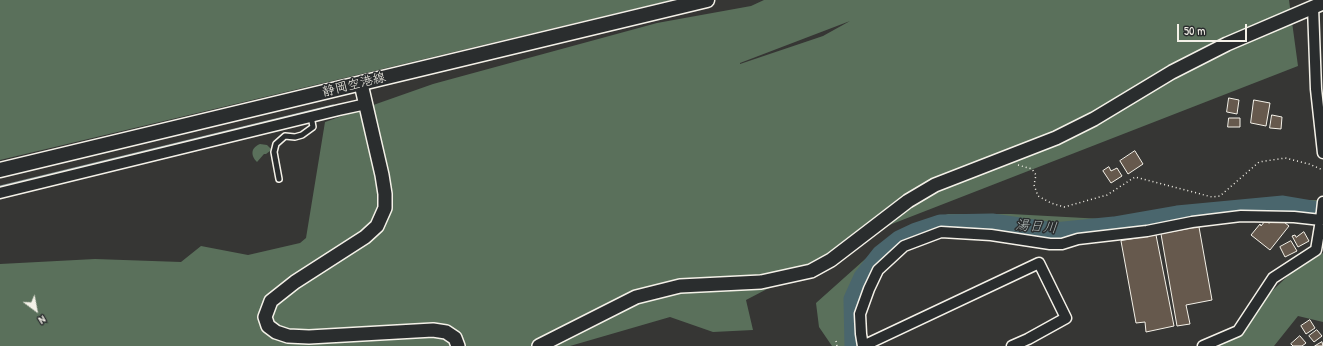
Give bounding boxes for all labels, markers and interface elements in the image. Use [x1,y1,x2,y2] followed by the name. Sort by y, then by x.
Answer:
[1179,16,1249,42] scale bar
[1184,22,1205,39] text: 50 m
[321,70,387,100] street label: 静岡空港線
[1014,217,1058,237] water label: 湯日川
[16,290,56,330] north arrow
[36,313,49,328] text: N

